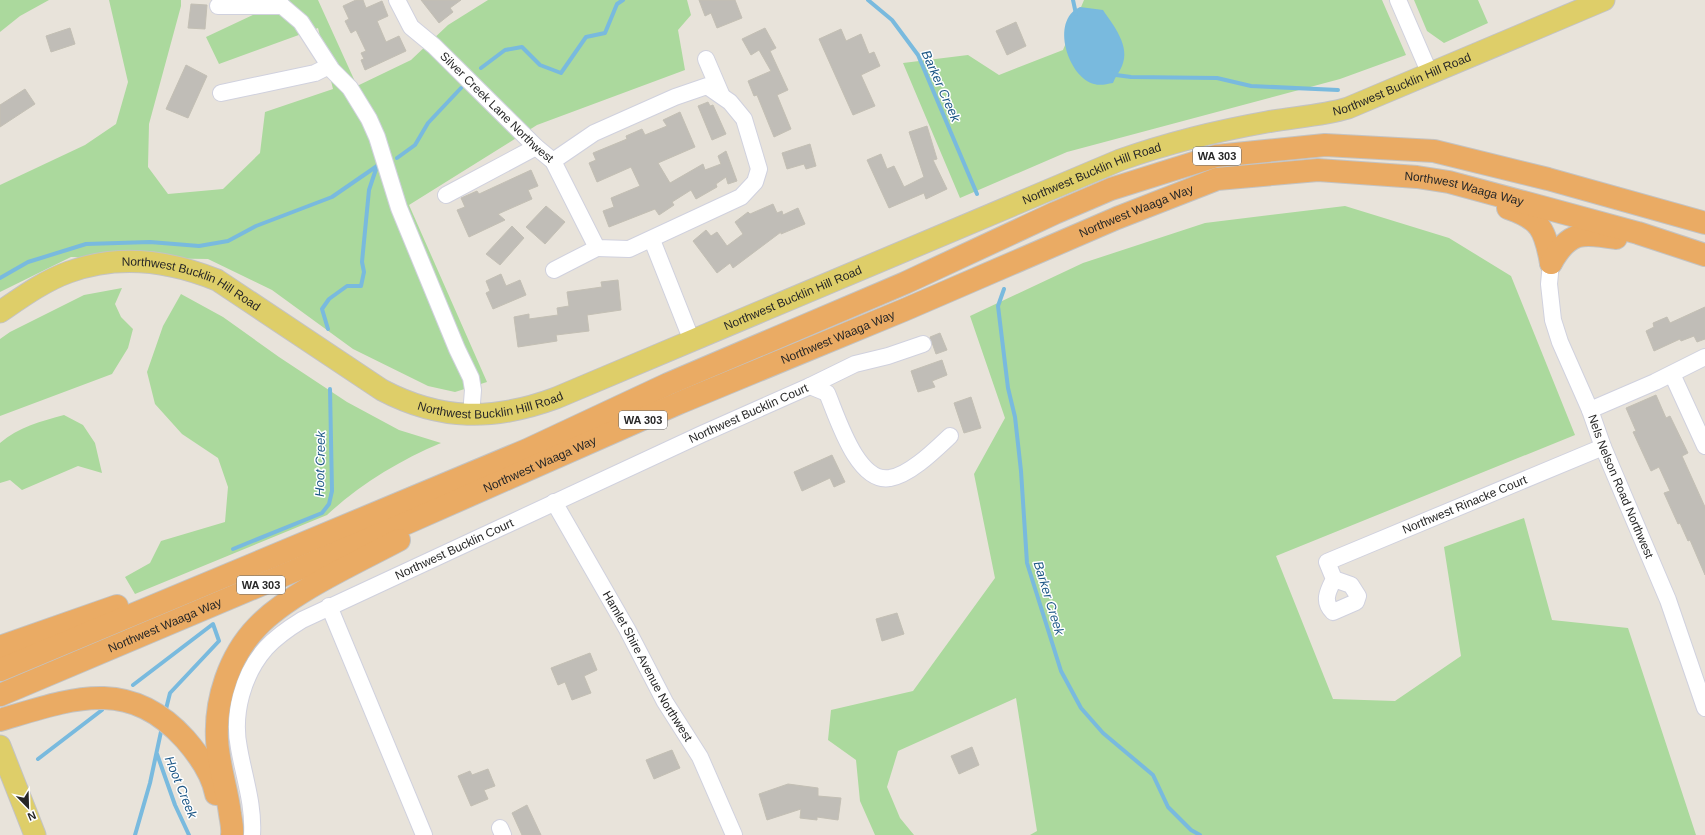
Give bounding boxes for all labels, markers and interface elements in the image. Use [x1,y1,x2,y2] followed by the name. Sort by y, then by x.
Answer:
[919,48,964,125] water label: Barker Creek
[437,49,557,166] street label: Silver Creek Lane Northwest
[1331,50,1473,119] street label: Northwest Bucklin Hill Road
[1020,140,1163,207] street label: Northwest Bucklin Hill Road
[1193,147,1241,165] road number: WA 303
[1404,169,1525,209] street label: Northwest Waaga Way
[1077,182,1195,241] street label: Northwest Waaga Way
[122,255,263,314] street label: Northwest Bucklin Hill Road
[722,263,864,333] street label: Northwest Bucklin Hill Road
[779,308,897,367] street label: Northwest Waaga Way
[687,381,811,446] street label: Northwest Bucklin Court
[416,389,565,421] street label: Northwest Bucklin Hill Road
[619,411,667,429] road number: WA 303
[1585,413,1657,561] street label: Nels Nelson Road Northwest
[312,430,328,497] water label: Hoot Creek
[481,433,598,495] street label: Northwest Waaga Way
[1400,472,1529,537] street label: Northwest Rinacke Court
[393,515,516,583] street label: Northwest Bucklin Court
[1031,559,1068,638] water label: Barker Creek
[237,576,285,594] road number: WA 303
[600,589,696,745] street label: Hamlet Shire Avenue Northwest
[106,595,224,656] street label: Northwest Waaga Way
[162,754,201,822] water label: Hoot Creek
[8,787,48,827] north arrow
[26,809,38,823] text: N

